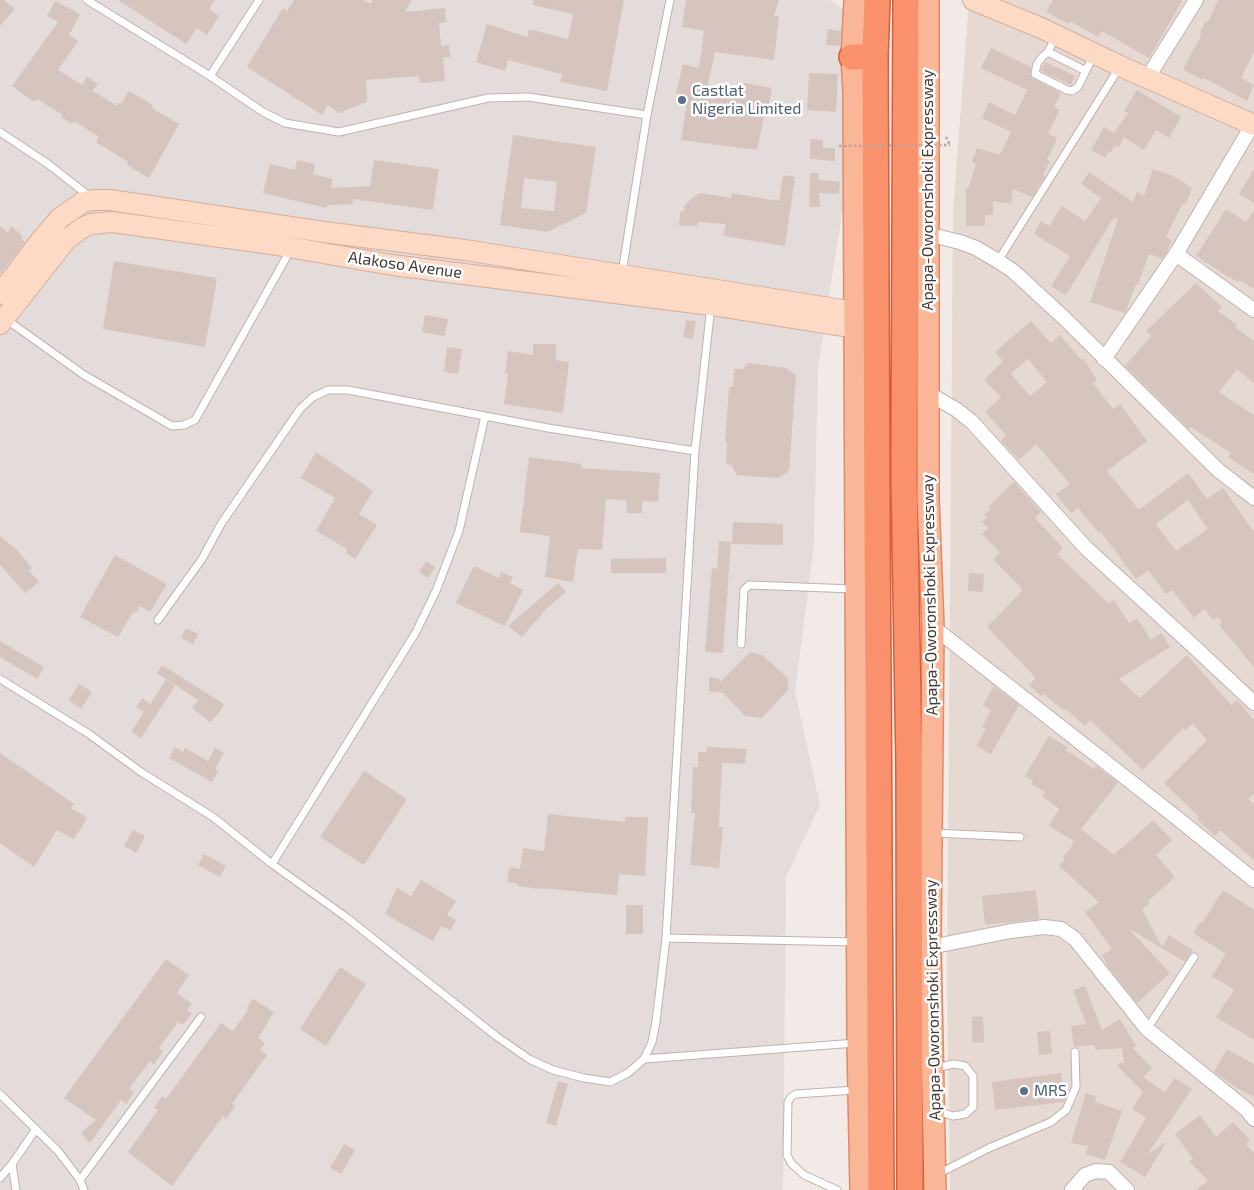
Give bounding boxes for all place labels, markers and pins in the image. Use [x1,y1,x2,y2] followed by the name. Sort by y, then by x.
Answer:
[692,81,801,119] place label: Castlat Nigeria Limited
[676,94,688,106] marker: Castlat Nigeria Limited
[1034,1081,1067,1101] place label: MRS
[1018,1085,1030,1097] marker: MRS

